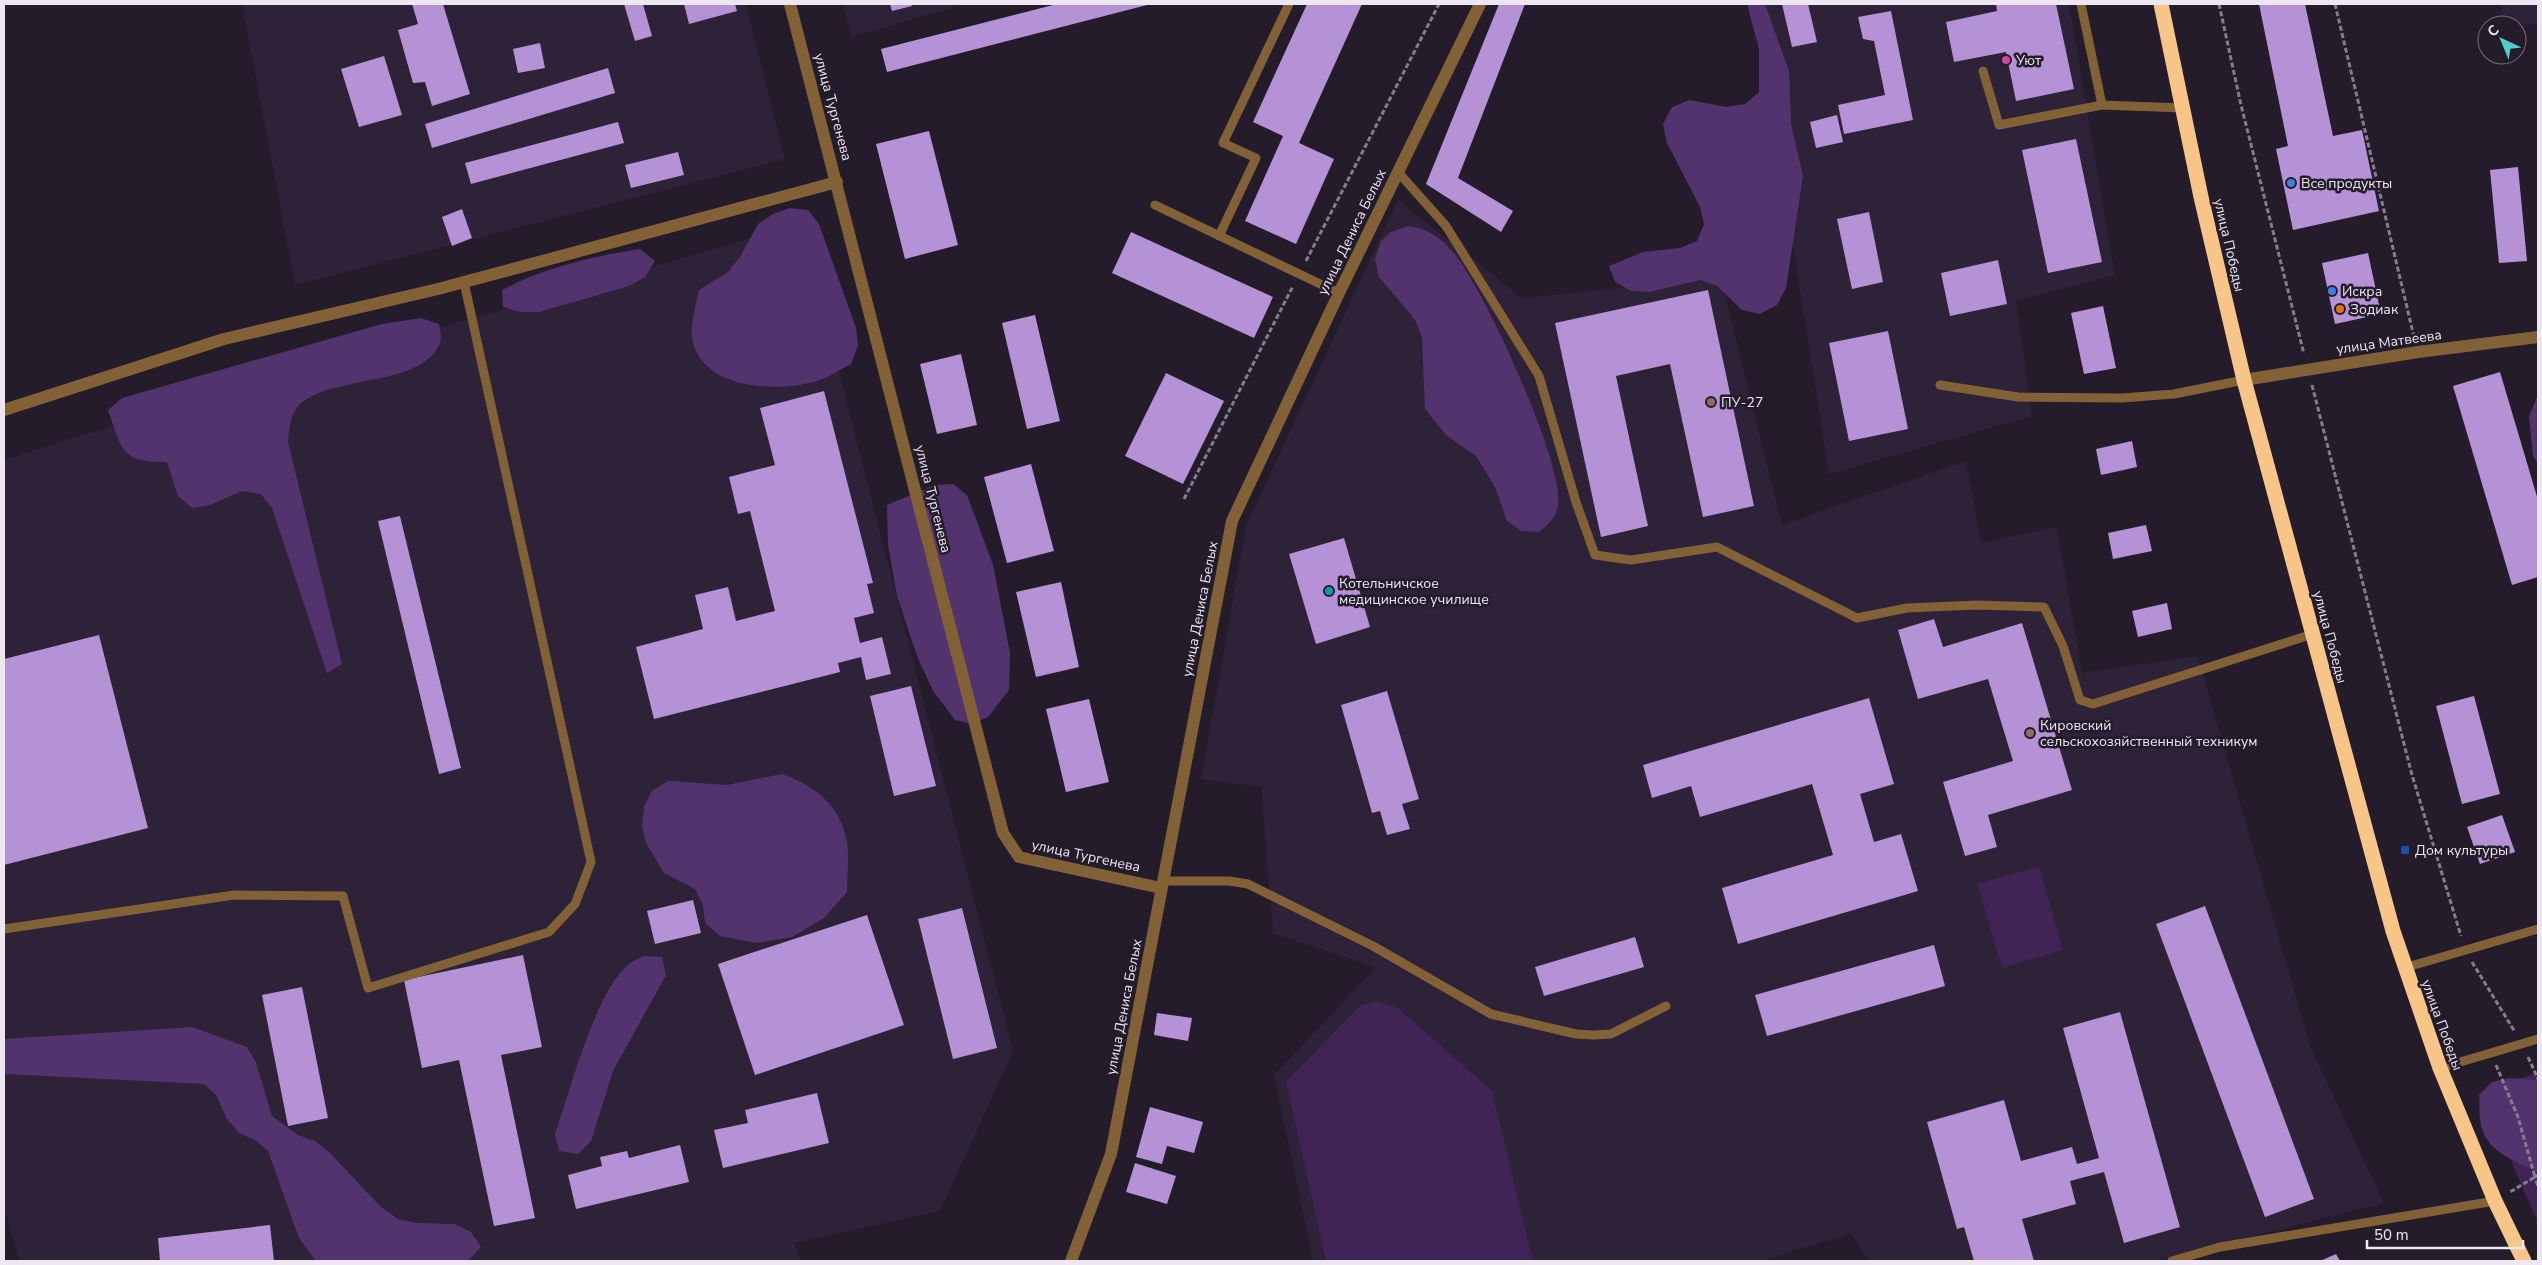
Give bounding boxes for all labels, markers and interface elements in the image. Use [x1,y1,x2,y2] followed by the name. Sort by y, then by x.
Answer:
[2477,15,2527,65] north arrow
[2483,21,2504,41] text: С
[810,51,856,163] street label: улица Тургенева
[2015,51,2042,70] place label: Уют
[2000,54,2012,66] marker: Уют
[1313,165,1391,298] street label: улица Дениса Белых
[2301,174,2392,193] place label: Все продукты
[2285,177,2297,189] marker: Все продукты
[2209,196,2249,294] street label: улица Победы
[2342,282,2382,301] place label: Искра
[2326,285,2338,297] marker: Искра
[2350,300,2399,319] place label: Зодиак
[2334,303,2346,315] marker: Зодиак
[2335,325,2443,359] street label: улица Матвеева
[1721,393,1763,412] place label: ПУ-27
[1705,396,1717,408] marker: ПУ-27
[910,443,956,555] street label: улица Тургенева
[1178,539,1223,678] street label: улица Дениса Белых
[1339,574,1489,609] place label: Котельничское медицинское училище
[1323,585,1335,597] marker: Котельничское медицинское училище
[2309,589,2351,685] street label: улица Победы
[2040,716,2257,751] place label: Кировский сельскохозяйственный техникум
[2024,727,2036,739] marker: Кировский сельскохозяйственный техникум
[1030,835,1142,877] street label: улица Тургенева
[2415,841,2508,860] place label: Дом культуры
[2399,844,2411,856] marker: Дом культуры
[1102,937,1147,1076] street label: улица Дениса Белых
[2417,977,2467,1073] street label: улица Победы
[2367,1218,2523,1250] scale bar
[2374,1225,2409,1245] text: 50 m

